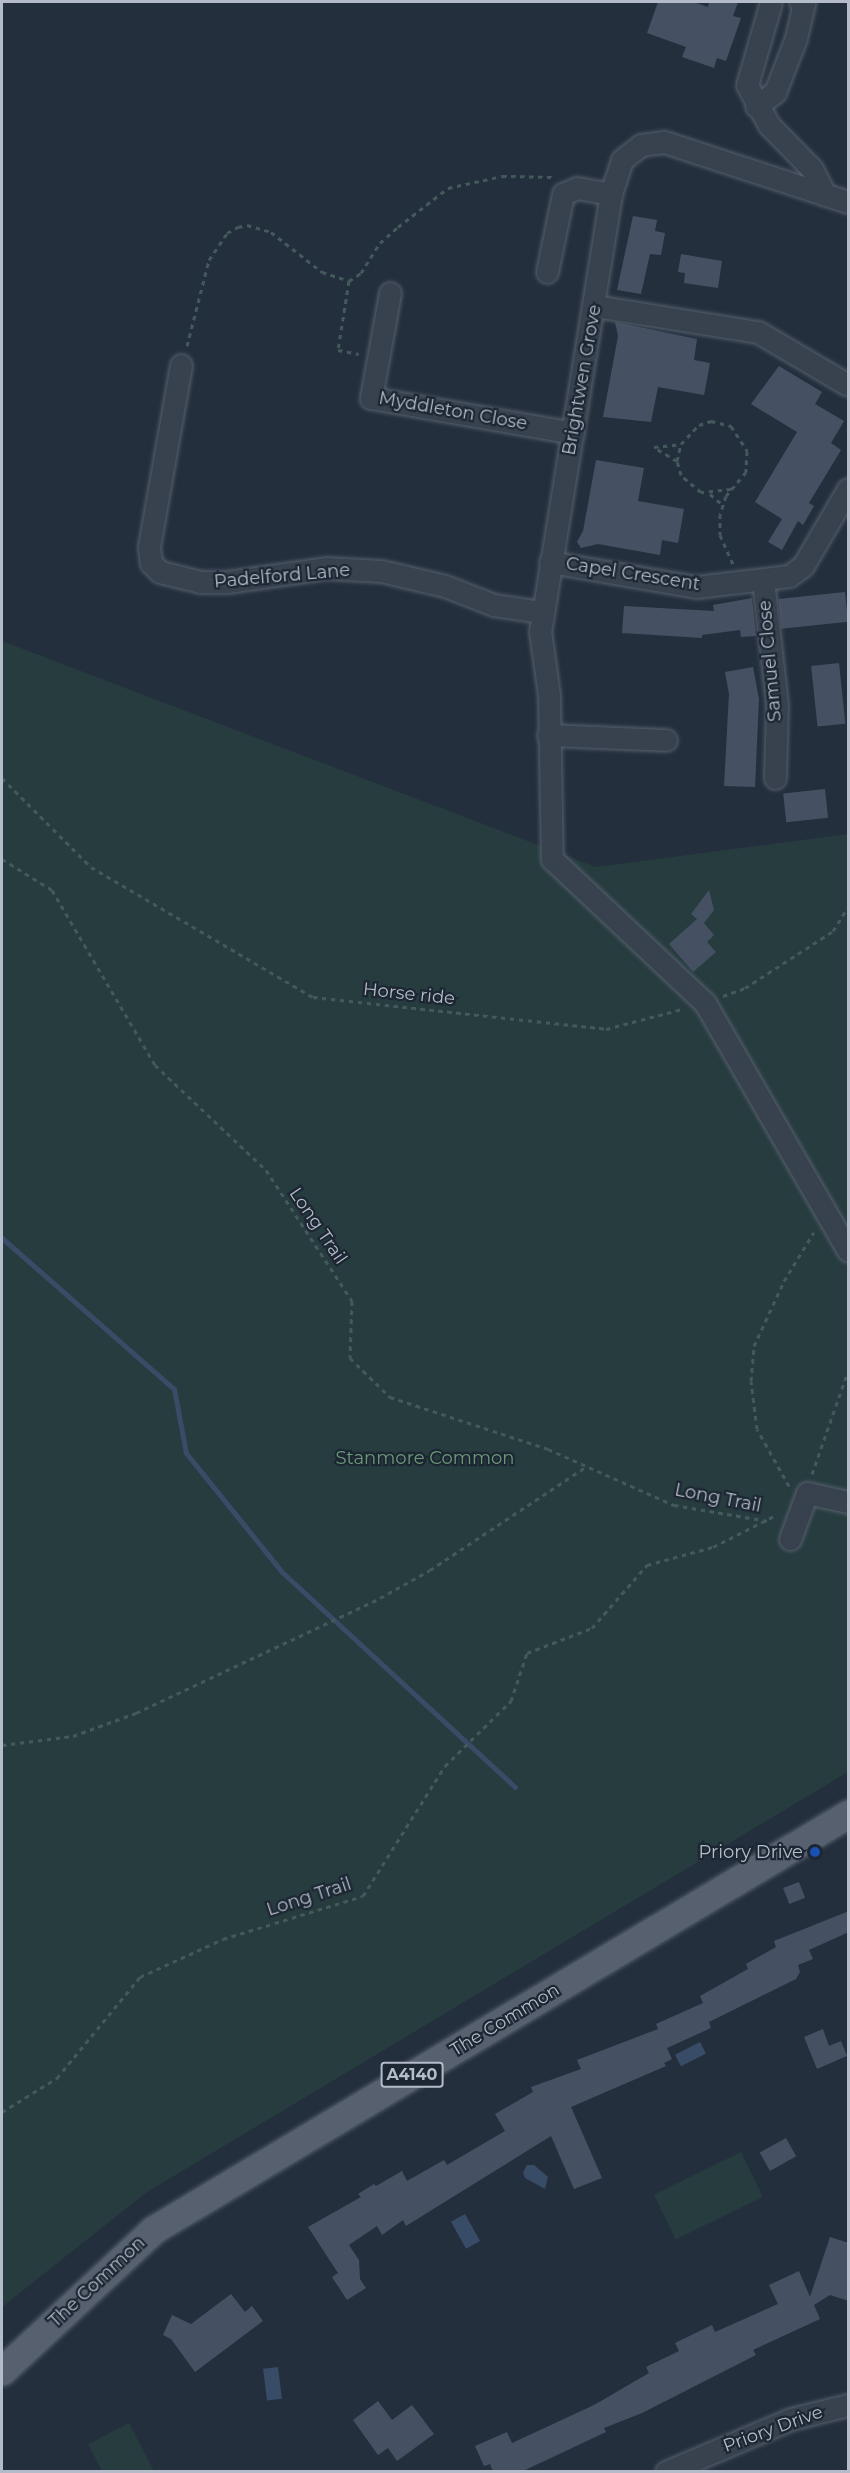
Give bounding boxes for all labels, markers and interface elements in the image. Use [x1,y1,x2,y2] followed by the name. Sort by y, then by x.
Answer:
[558,303,606,457] street label: Brightwen Grove
[377,387,529,435] street label: Myddleton Close
[564,553,702,595] street label: Capel Crescent
[213,559,351,593] street label: Padelford Lane
[754,599,786,723] street label: Samuel Close
[362,978,456,1010] street label: Horse ride
[284,1184,352,1268] street label: Long Trail
[335,1447,515,1469] park label: Stanmore Common
[673,1479,763,1517] street label: Long Trail
[699,1841,803,1863] place label: Priory Drive
[808,1845,822,1859] marker: Priory Drive
[264,1873,354,1921] street label: Long Trail
[447,1979,563,2061] street label: The Common
[380,2062,444,2088] road number: A4140
[45,2232,149,2332] street label: The Common
[720,2401,826,2457] street label: Priory Drive

